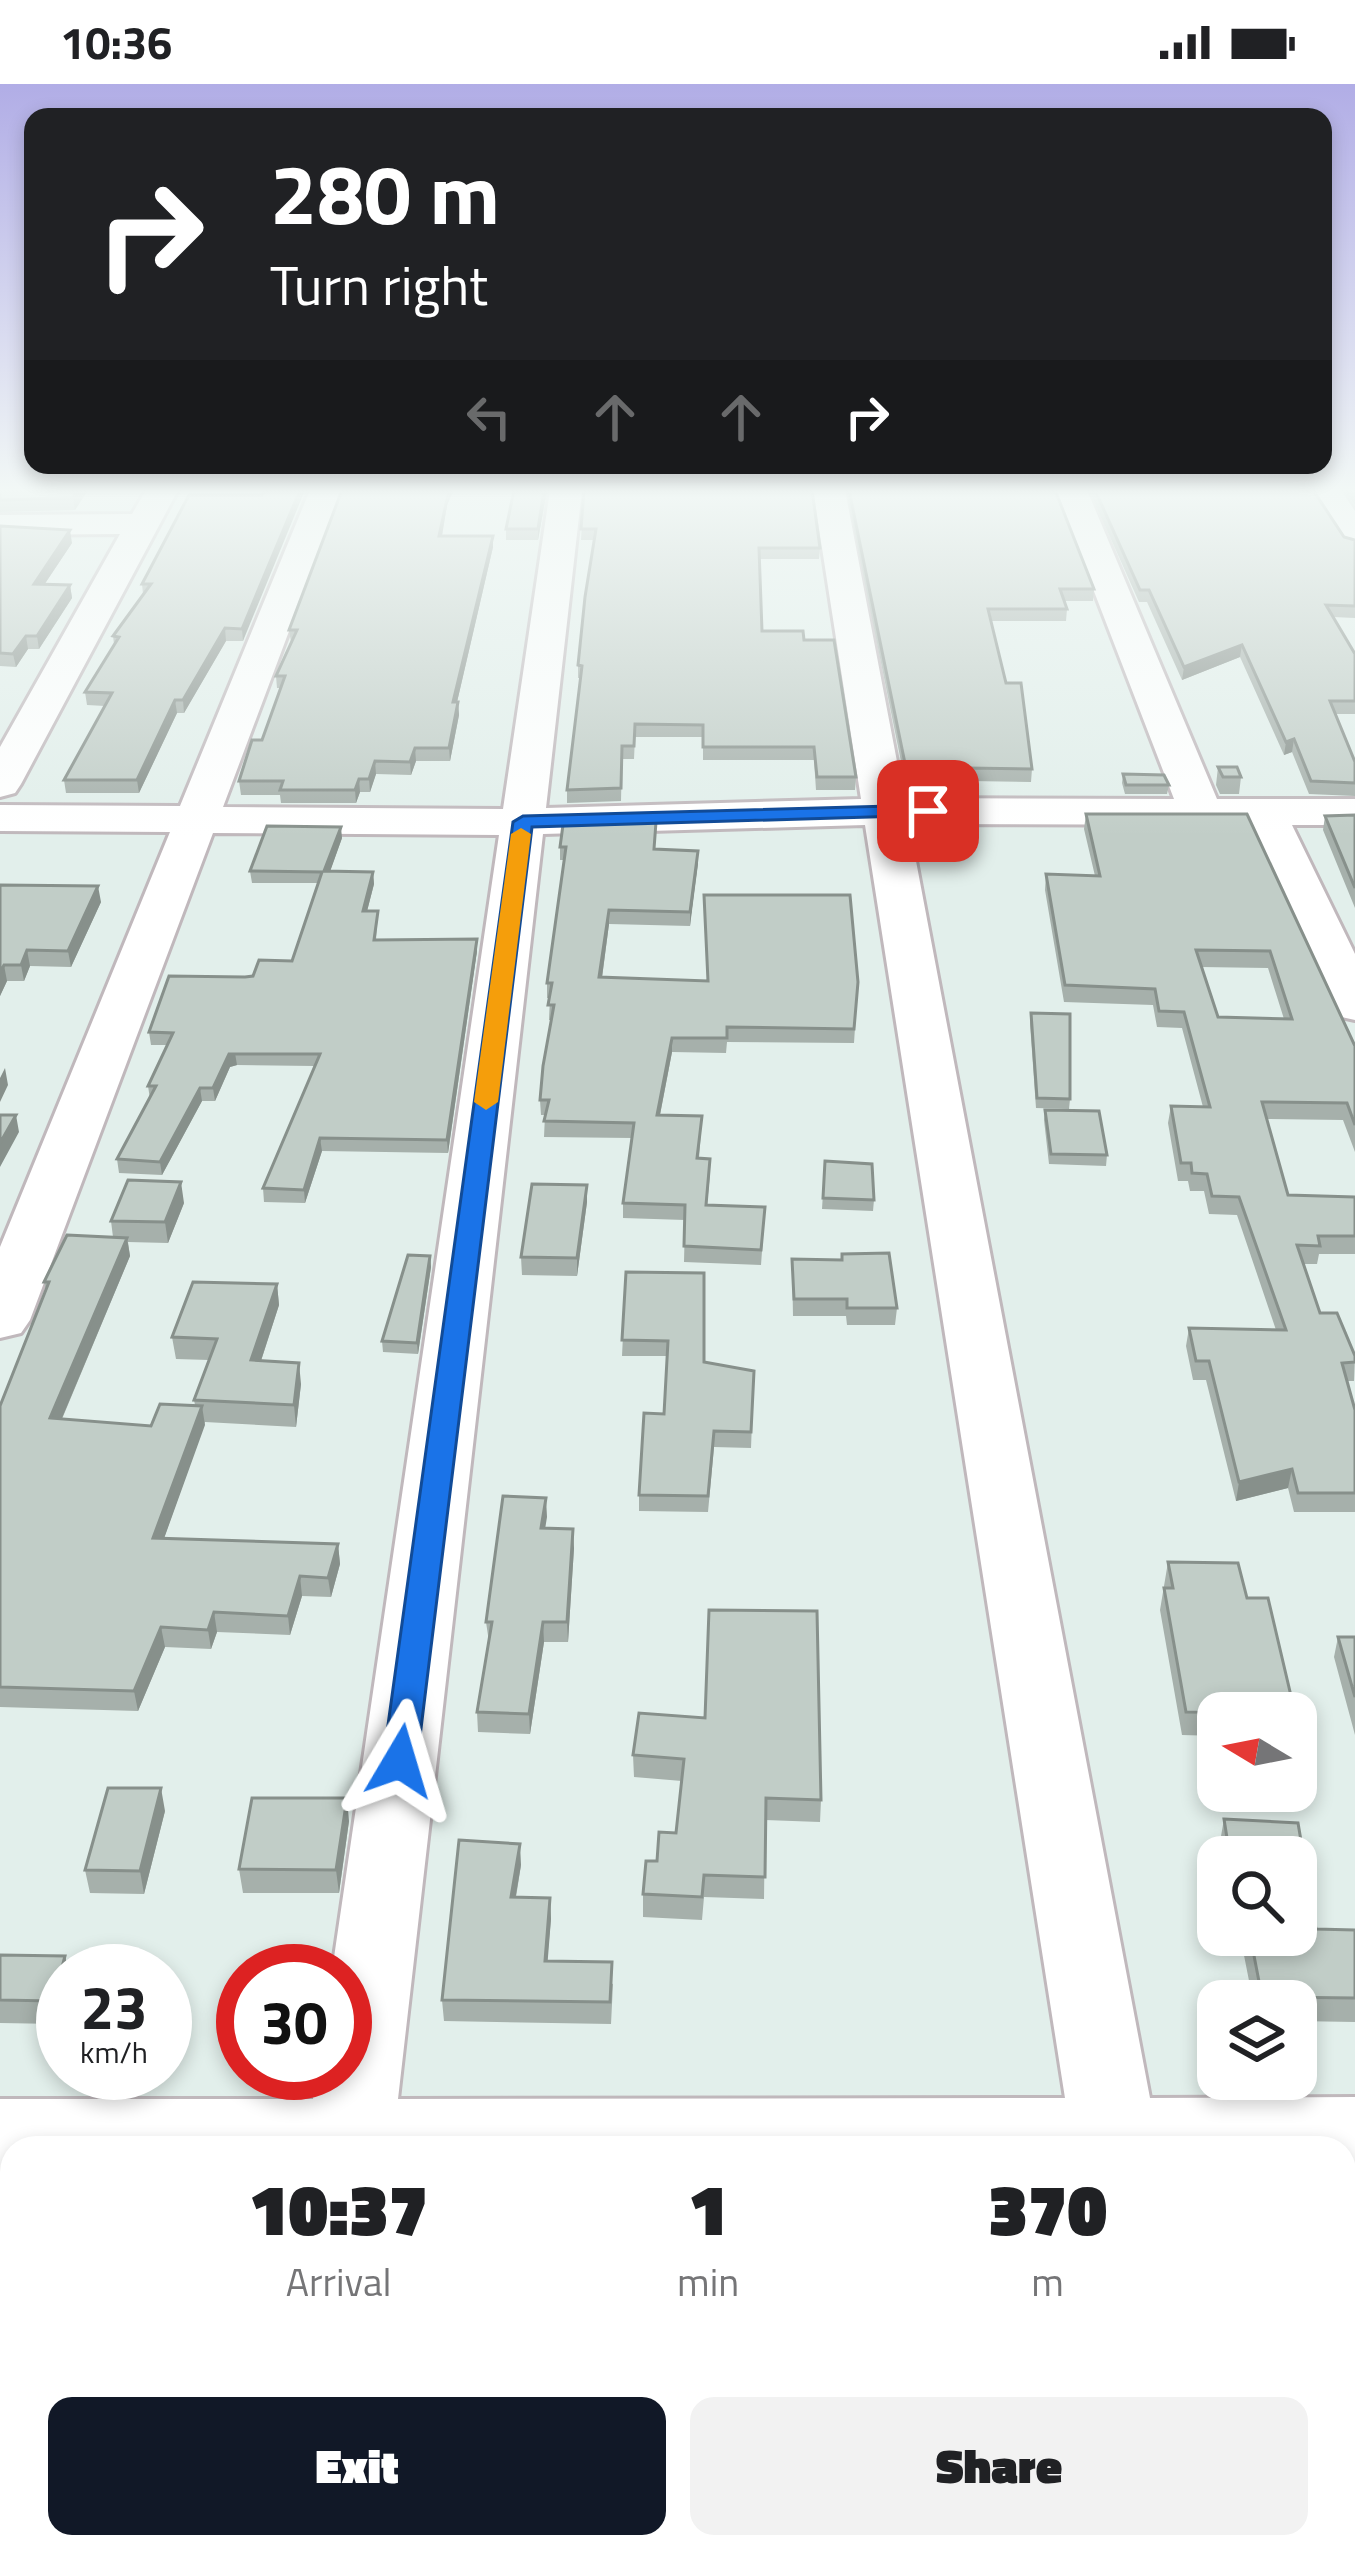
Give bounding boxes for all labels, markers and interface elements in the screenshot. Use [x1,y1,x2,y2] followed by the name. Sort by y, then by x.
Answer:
[60,8,172,76] text: 10:36
[270,129,500,257] text: 280 m
[72,156,228,312] icon: right
[270,244,488,326] text: Turn right
[456,384,522,450] icon: left
[582,384,648,450] icon: ahead
[708,384,774,450] icon: ahead
[834,384,900,450] icon: right
[877,760,979,862] pin
[895,778,961,844] icon: arrive
[1197,1692,1317,1812] north arrow
[1197,1692,1317,2100] map controls
[337,1698,463,1824] position arrow
[1197,1836,1317,1956] button: search
[216,1944,372,2100] speed limit sign: 30
[80,1961,148,2052] text: 23
[1197,1980,1317,2100] button: layers
[80,2029,148,2075] text: km/h
[249,2153,428,2263] text: 10:37
[688,2153,728,2263] text: 1
[988,2153,1107,2263] text: 370
[286,2252,391,2311] text: Arrival
[677,2252,739,2311] text: min
[1031,2252,1064,2311] text: m
[48,2397,666,2535] button: Exit
[690,2397,1308,2535] button: Share

